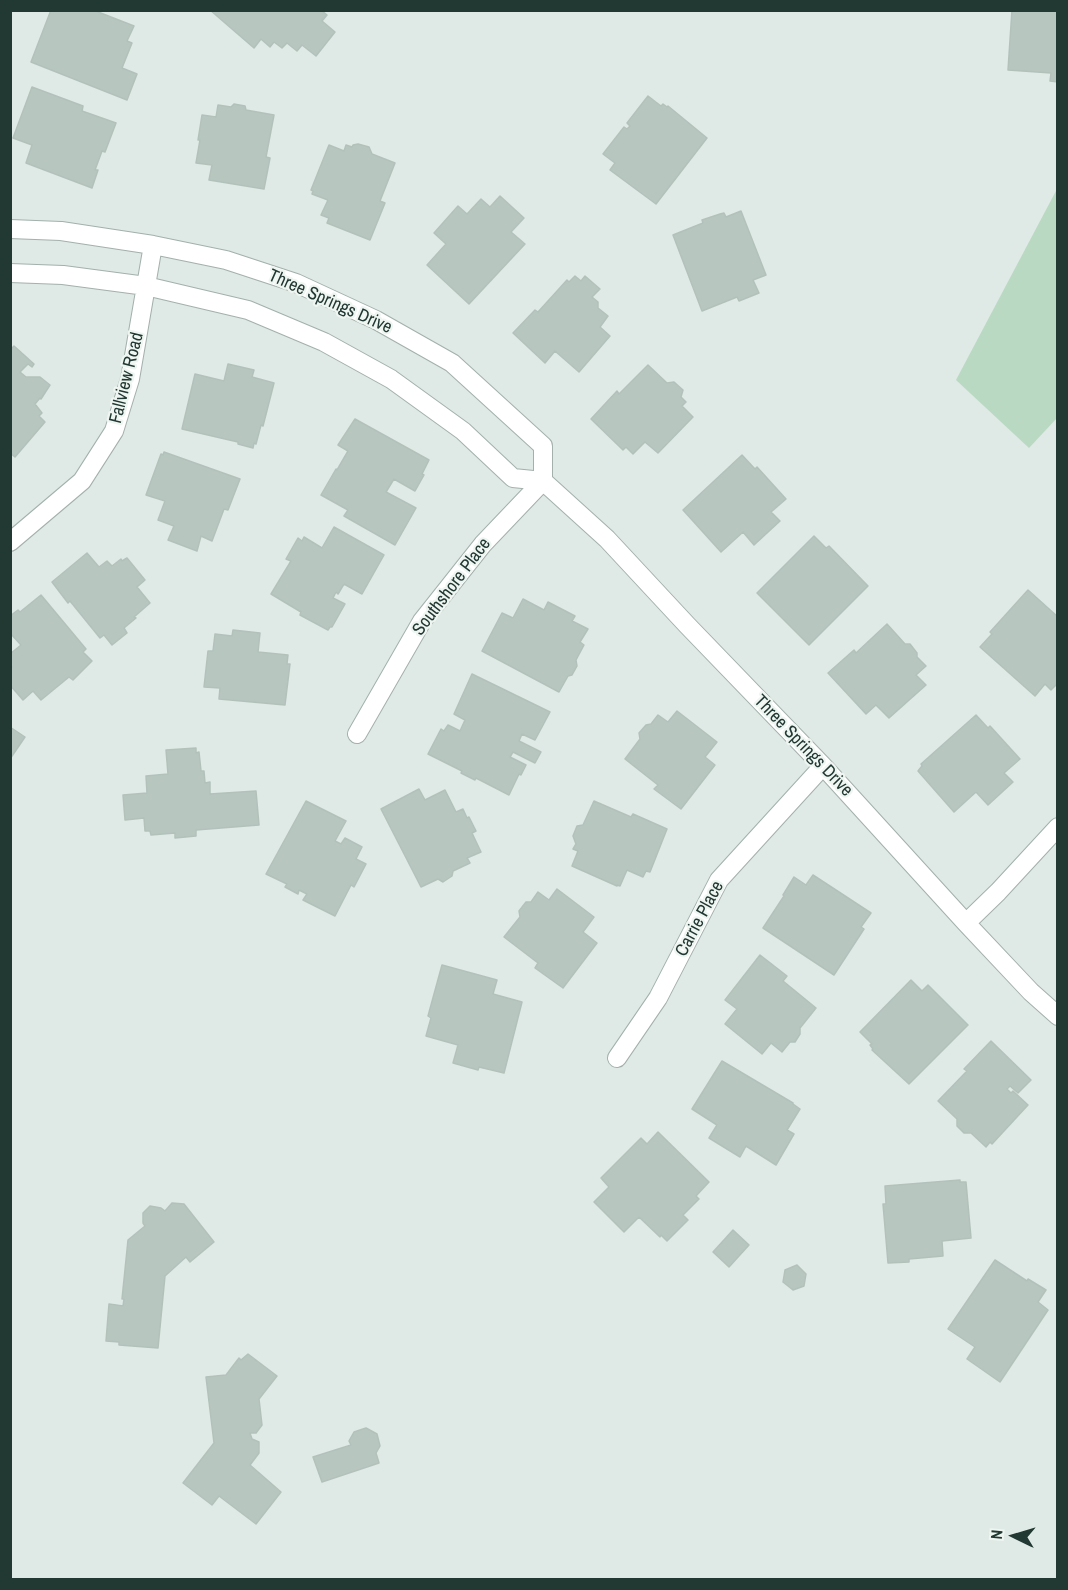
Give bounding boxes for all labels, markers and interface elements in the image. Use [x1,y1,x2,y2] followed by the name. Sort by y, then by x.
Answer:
[265,265,395,339] street label: Three Springs Drive
[105,330,149,426] street label: Fallview Road
[408,534,496,640] street label: Southshore Place
[749,691,857,801] street label: Three Springs Drive
[671,878,729,960] street label: Carrie Place
[984,1506,1044,1566] north arrow
[985,1529,1007,1540] text: N

